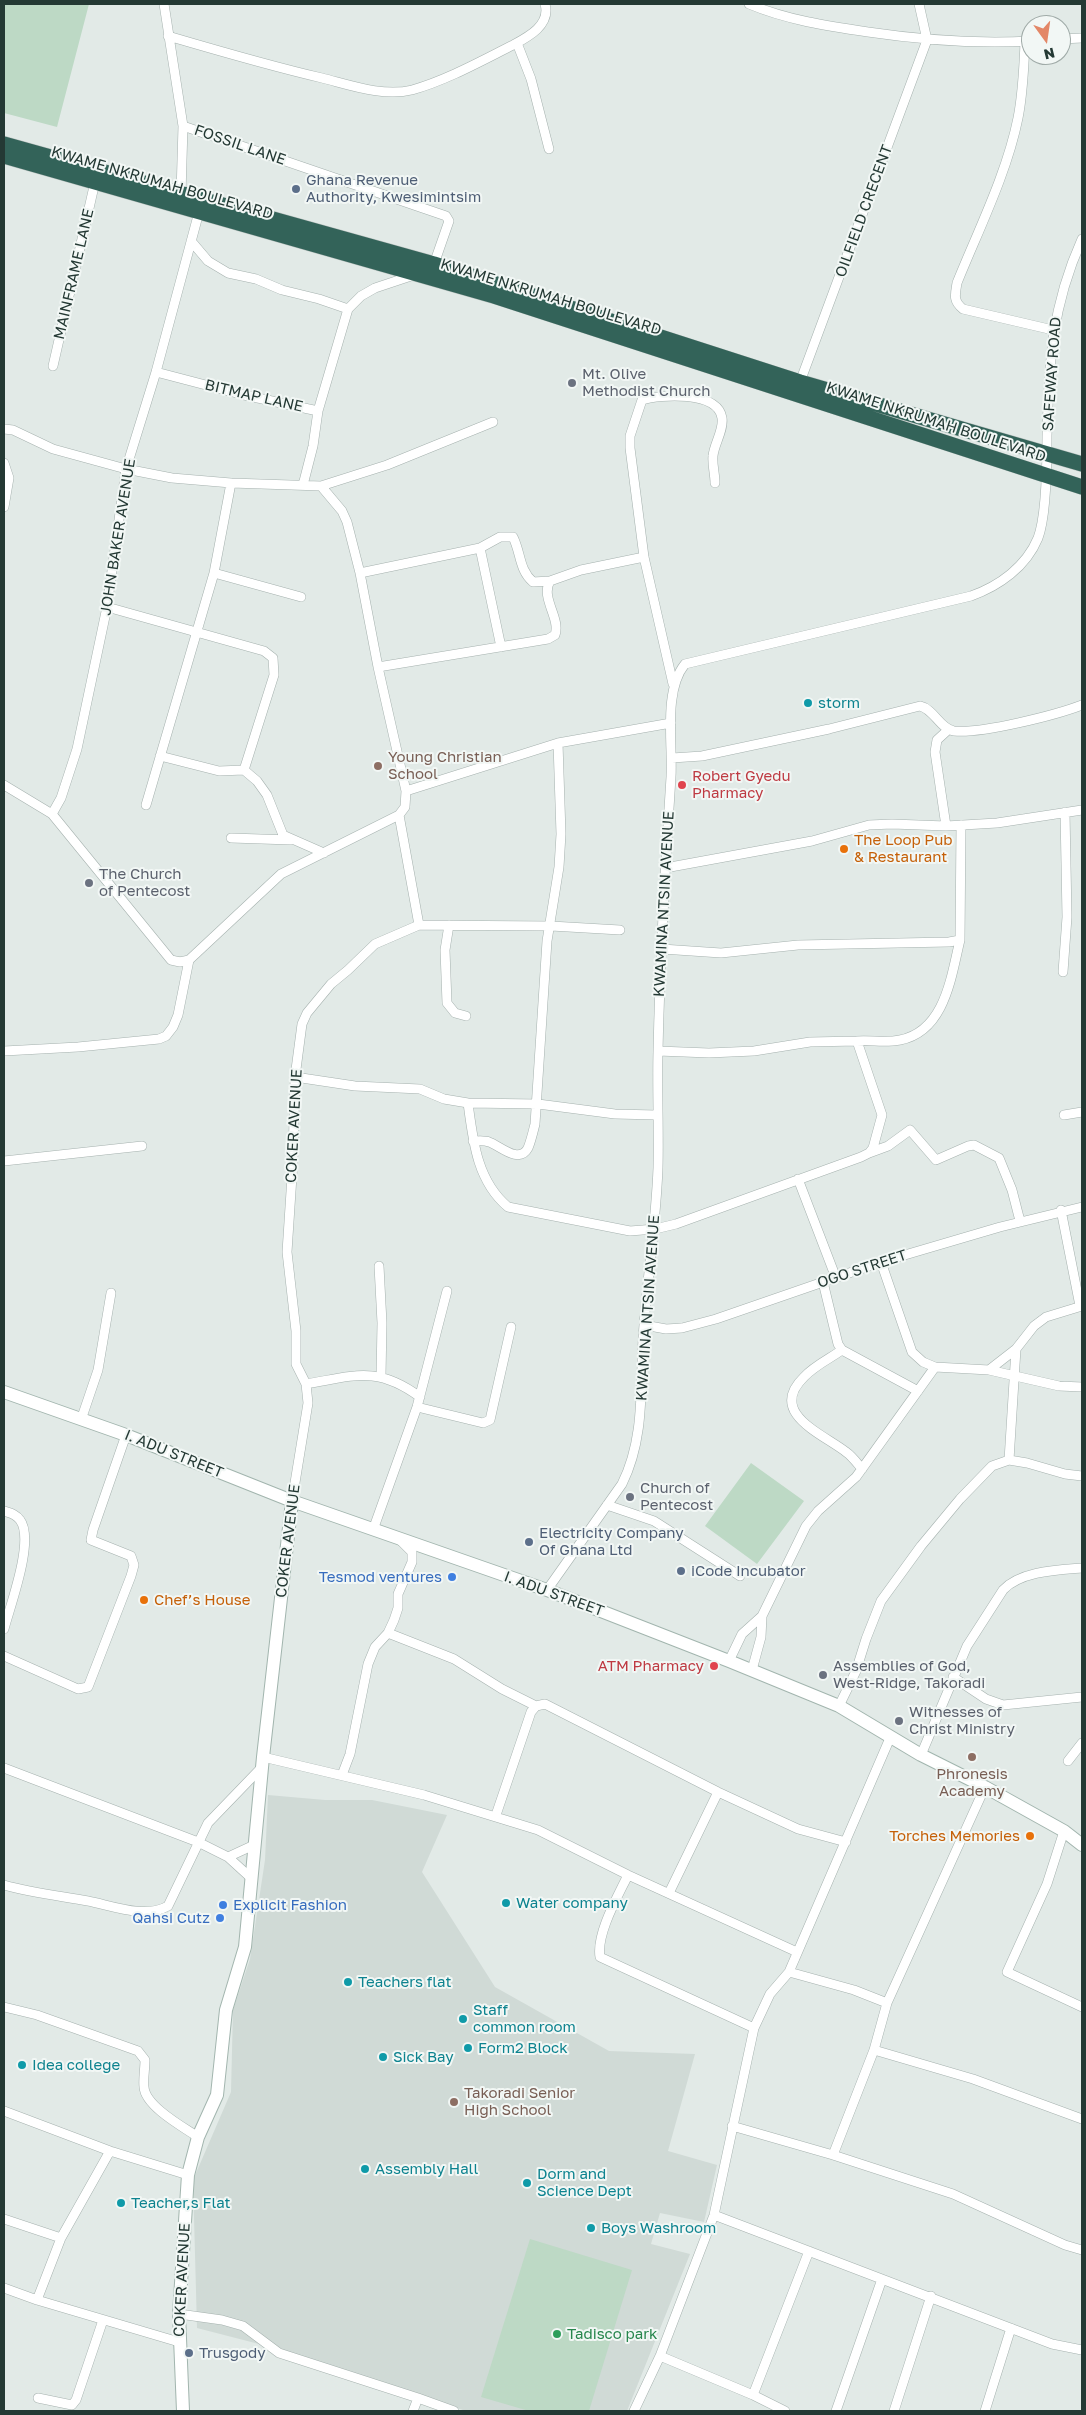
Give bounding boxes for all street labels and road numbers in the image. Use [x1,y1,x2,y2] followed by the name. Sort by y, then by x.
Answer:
[192,121,288,169] street label: FOSSIL LANE
[832,142,896,280] street label: OILFIELD CRECENT
[49,143,275,223] street label: KWAME NKRUMAH BOULEVARD
[50,207,98,341] street label: MAINFRAME LANE
[438,255,664,339] street label: KWAME NKRUMAH BOULEVARD
[1039,316,1065,432] street label: SAFEWAY ROAD
[203,376,305,416] street label: BITMAP LANE
[824,378,1048,466] street label: KWAME NKRUMAH BOULEVARD
[97,457,139,617] street label: JOHN BAKER AVENUE
[650,811,678,997] street label: KWAMINA NTSIN AVENUE
[282,1069,306,1183] street label: COKER AVENUE
[633,1214,663,1402] street label: KWAMINA NTSIN AVENUE
[815,1246,909,1292] street label: OGO STREET
[122,1426,226,1482] street label: I. ADU STREET
[272,1483,304,1599] street label: COKER AVENUE
[502,1568,606,1620] street label: I. ADU STREET
[170,2223,194,2337] street label: COKER AVENUE

